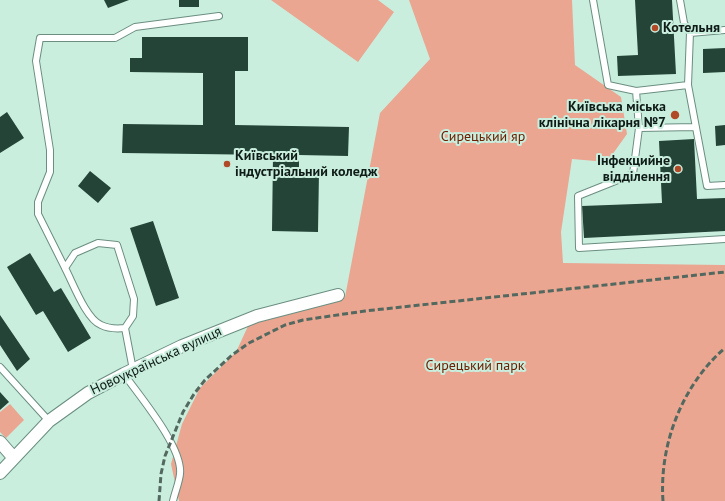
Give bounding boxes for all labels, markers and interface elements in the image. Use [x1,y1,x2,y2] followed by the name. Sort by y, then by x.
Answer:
[663,20,720,36] place label: Котельня
[650,23,660,33] marker: Котельня
[539,99,666,132] place label: Київська міська клінічна лікарня №7
[669,109,681,121] marker: Київська міська клінічна лікарня №7
[441,129,525,145] park label: Сирецький яр
[235,148,377,180] place label: Київський індустріальний коледж
[597,153,670,186] place label: Інфекцийне відділення
[222,159,232,169] marker: Київський індустріальний коледж
[673,164,683,174] marker: Інфекцийне відділення
[88,323,224,399] street label: Новоукраїнська вулиця
[426,358,524,374] park label: Сирецький парк

